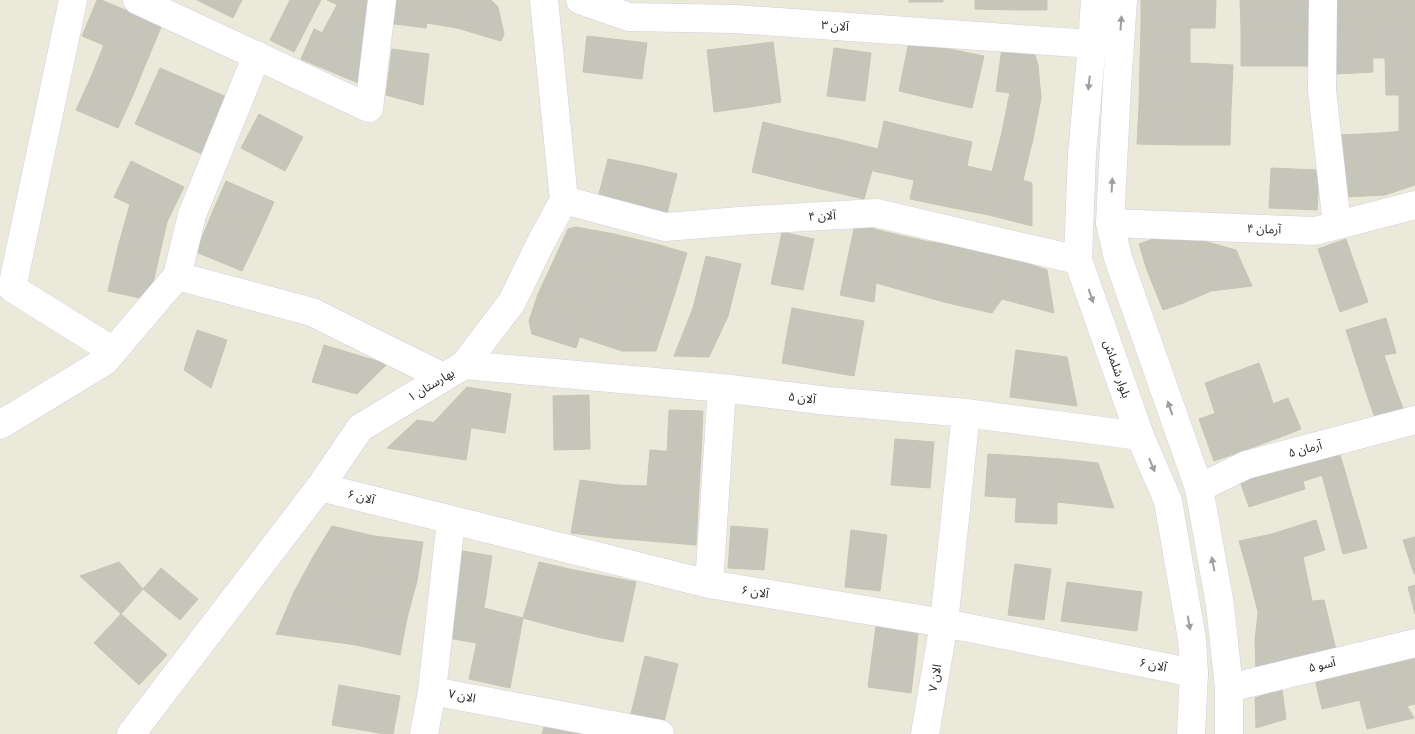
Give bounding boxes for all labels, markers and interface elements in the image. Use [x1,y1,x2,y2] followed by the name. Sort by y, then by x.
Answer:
[1118,14,1126,30] one-way arrow
[821,17,850,35] street label: آلان ۳
[1084,76,1092,92] one-way arrow
[1108,177,1116,193] one-way arrow
[808,207,837,225] street label: آلان ۴
[1247,220,1282,238] street label: آرمان ۴
[1087,289,1095,304] one-way arrow
[1100,338,1134,400] street label: بلوار شلماش
[405,365,457,405] street label: بهارستان ۱
[787,388,817,408] street label: آلان ۵
[1166,400,1173,415] one-way arrow
[1286,437,1324,461] street label: آرمان ۵
[1149,458,1157,472] one-way arrow
[346,486,377,508] street label: آلان ۶
[1208,555,1216,571] one-way arrow
[740,582,770,602] street label: آلان ۶
[1185,615,1193,631] one-way arrow
[1307,654,1338,676] street label: آسو ۵
[1138,655,1169,676] street label: آلان ۶
[925,663,945,693] street label: الان ۷
[447,686,477,707] street label: الان ۷

